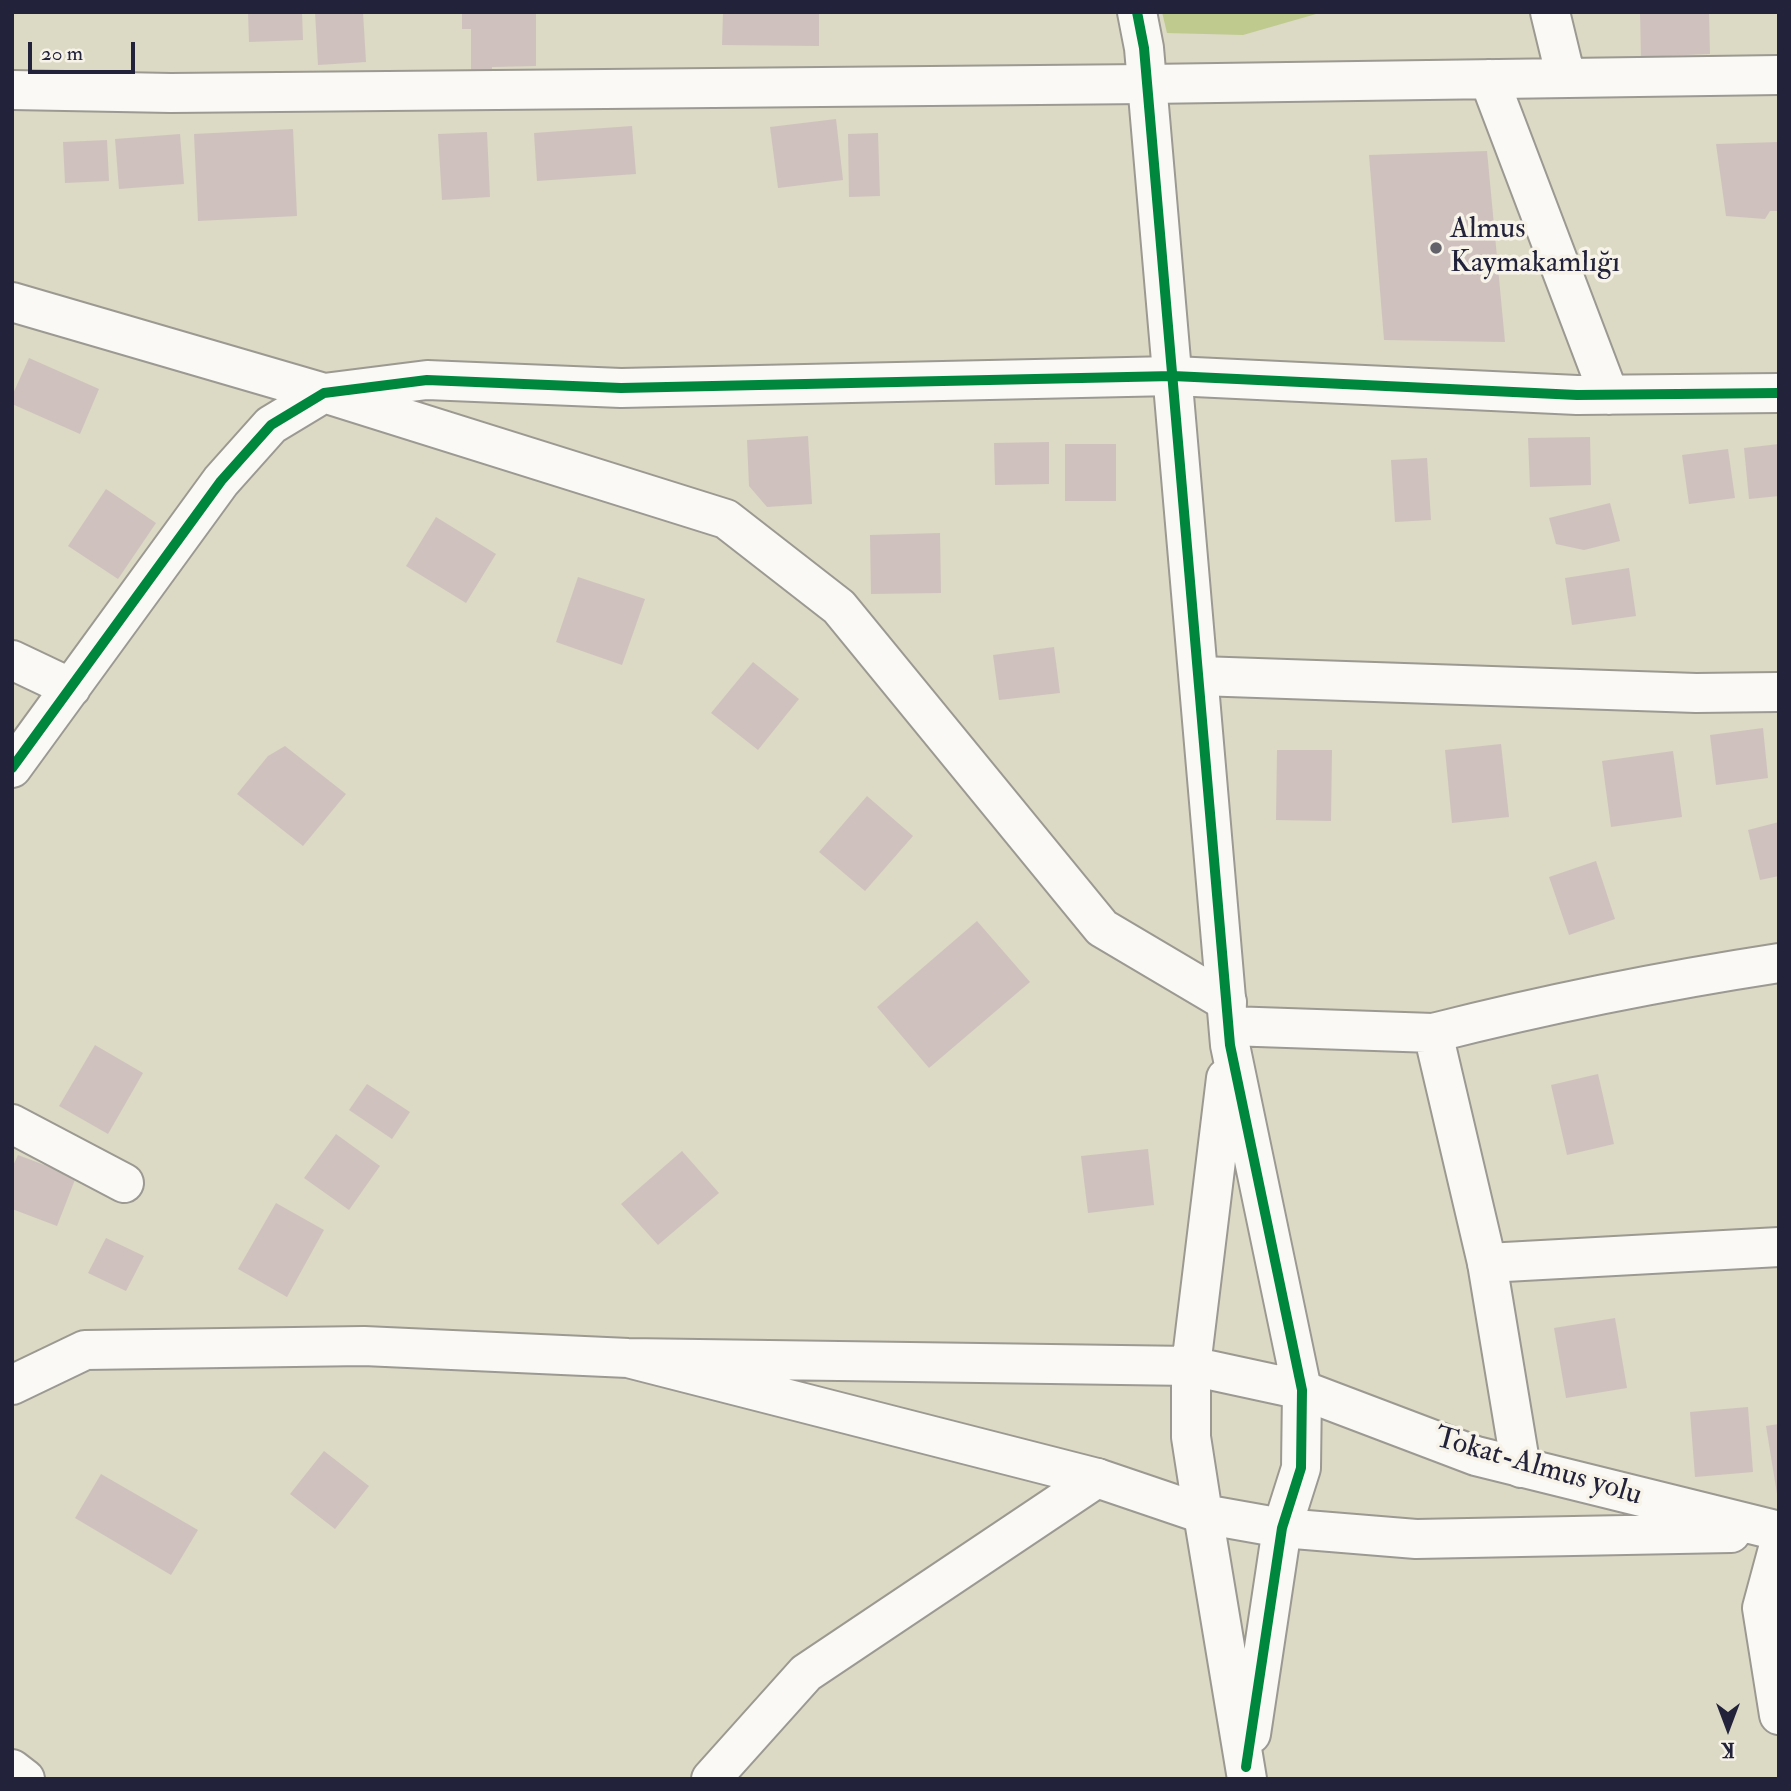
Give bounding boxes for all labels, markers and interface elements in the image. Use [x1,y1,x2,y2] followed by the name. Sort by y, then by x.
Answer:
[32,28,138,72] scale bar
[41,40,83,67] text: 20 m
[1450,213,1620,284] place label: Almus Kaymakamlığı
[1428,240,1444,256] marker: Almus Kaymakamlığı
[1430,1421,1646,1515] street label: Tokat-Almus yolu
[1693,1693,1763,1763] north arrow
[1721,1737,1735,1761] text: K

